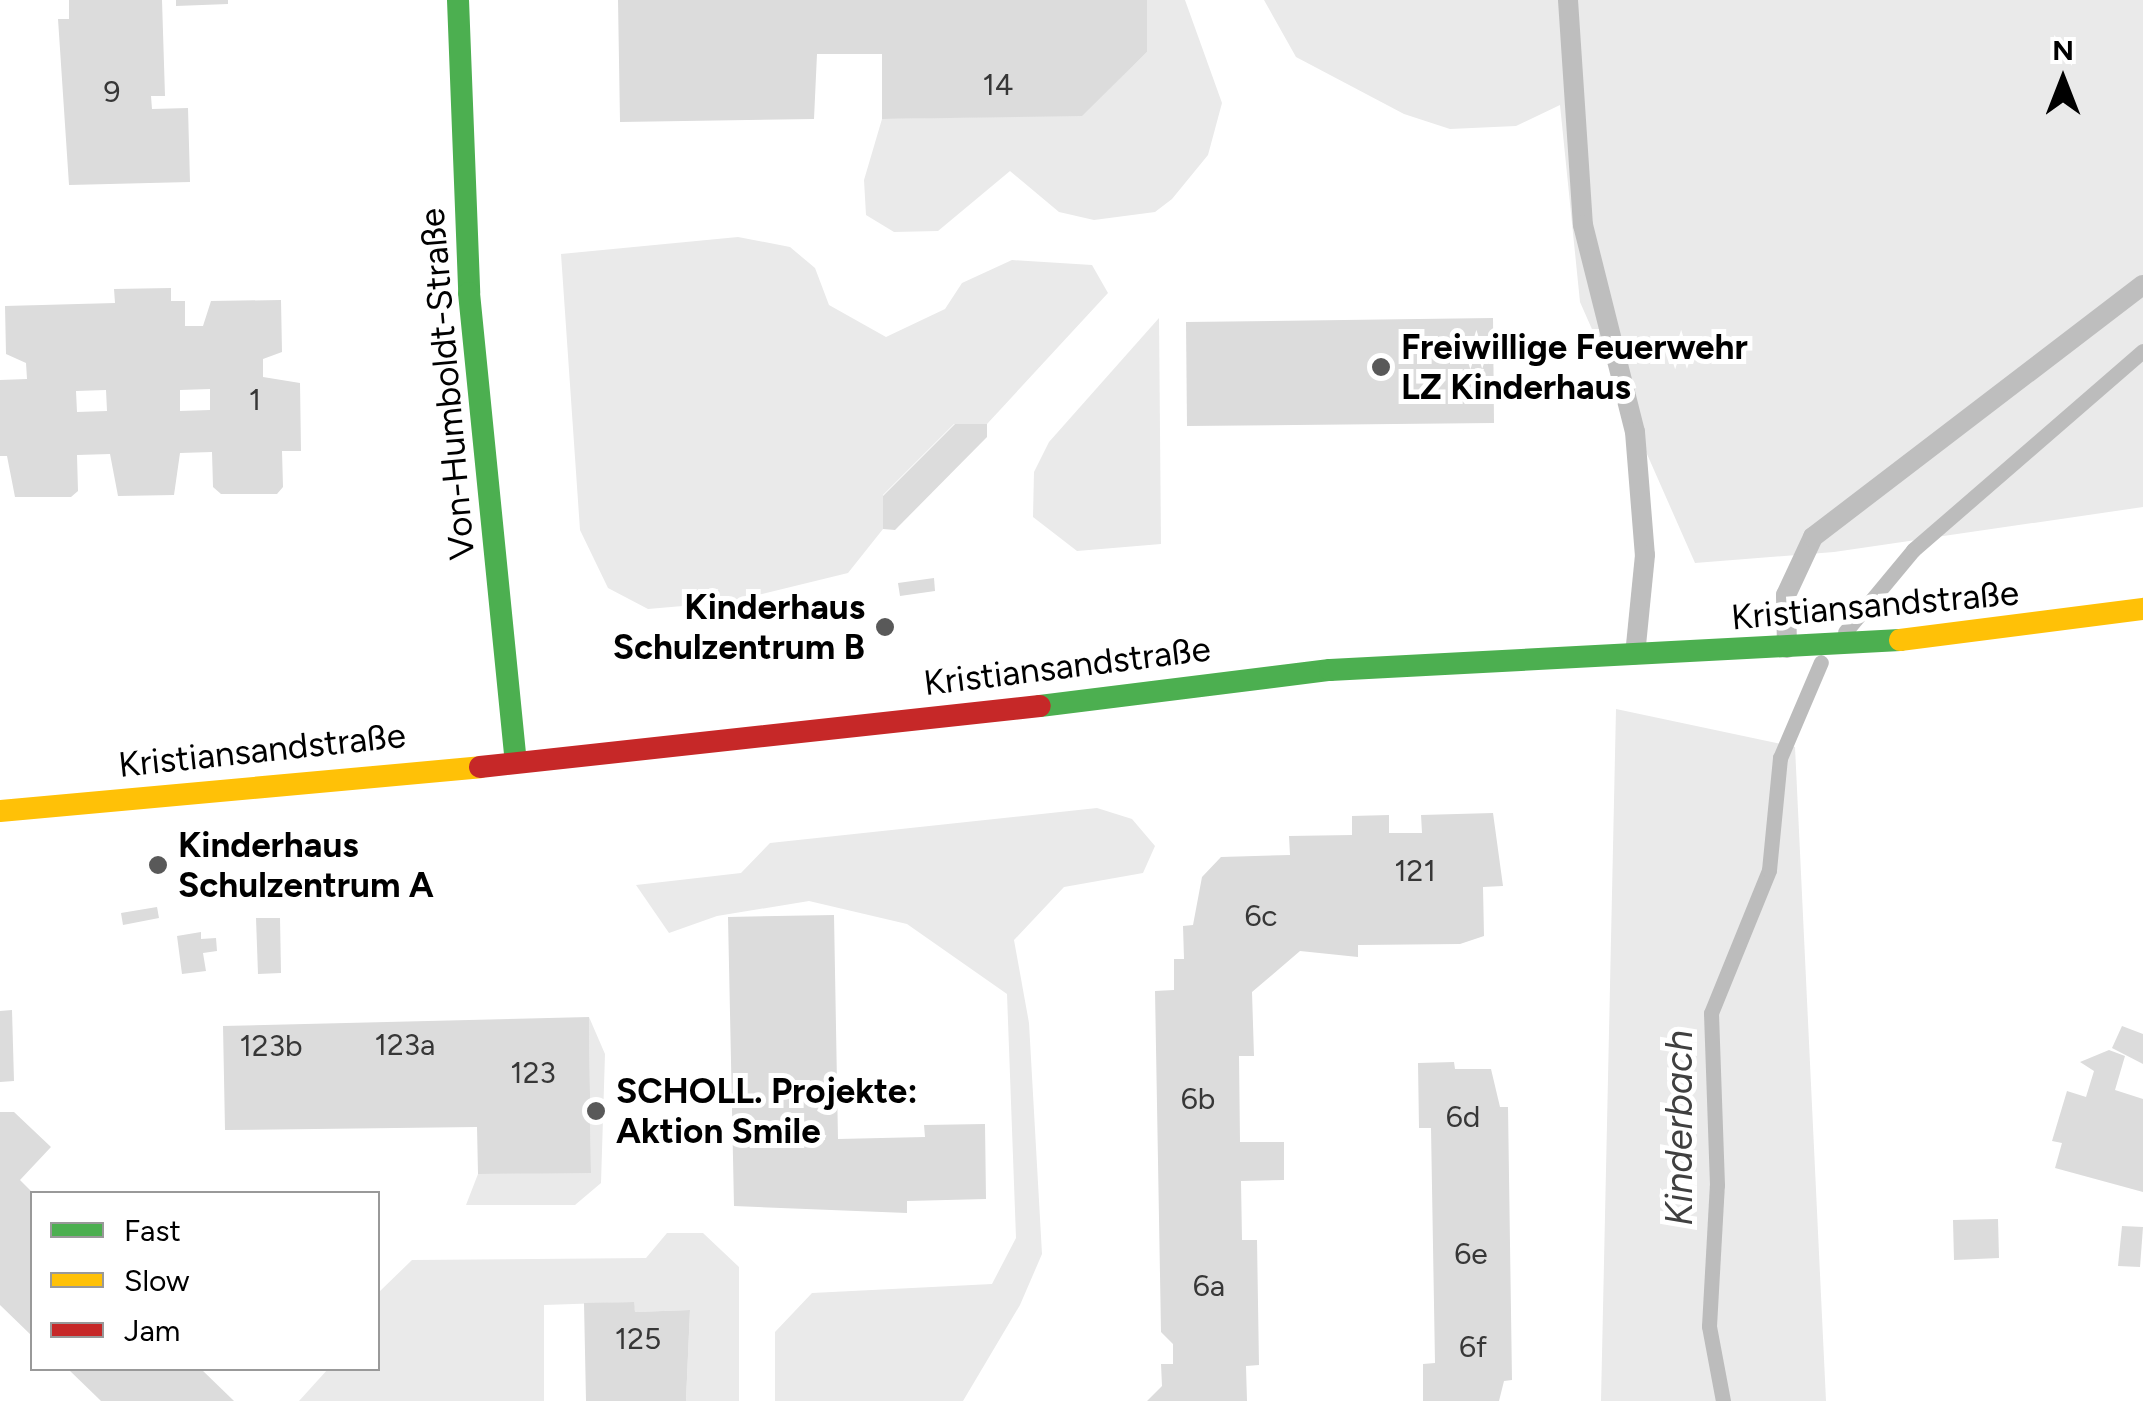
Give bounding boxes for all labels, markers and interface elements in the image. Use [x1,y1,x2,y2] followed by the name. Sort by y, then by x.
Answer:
[2013,30,2113,130] north arrow
[2052,33,2074,67] text: N
[982,67,1014,103] house number: 14
[104,74,120,110] house number: 9
[411,206,483,562] street label: Von-Humboldt-Straße
[1401,326,1748,408] place label: Freiwillige Feuerwehr LZ Kinderhaus
[1370,356,1392,378] marker: Freiwillige Feuerwehr LZ Kinderhaus
[249,382,261,418] house number: 1
[1729,572,2021,638] street label: Kristiansandstraße
[613,586,865,668] place label: Kinderhaus Schulzentrum B
[874,616,896,638] marker: Kinderhaus Schulzentrum B
[921,628,1213,704] street label: Kristiansandstraße
[116,714,408,786] street label: Kristiansandstraße
[178,824,434,906] place label: Kinderhaus Schulzentrum A
[1394,853,1436,889] house number: 121
[147,854,169,876] marker: Kinderhaus Schulzentrum A
[1244,898,1278,934] house number: 6c
[375,1027,435,1063] house number: 123a
[239,1028,303,1064] house number: 123b
[1657,1030,1703,1226] water label: Kinderbach
[510,1055,556,1091] house number: 123
[616,1070,918,1152] place label: SCHOLL. Projekte: Aktion Smile
[1181,1081,1215,1117] house number: 6b
[1446,1099,1480,1135] house number: 6d
[585,1100,607,1122] marker: SCHOLL. Projekte: Aktion Smile
[30,1191,380,1371] legend
[124,1212,181,1249] text: Fast
[1454,1236,1488,1272] house number: 6e
[124,1262,190,1299] text: Slow
[1193,1268,1225,1304] house number: 6a
[124,1312,180,1349] text: Jam
[615,1321,661,1357] house number: 125
[1459,1329,1487,1365] house number: 6f

